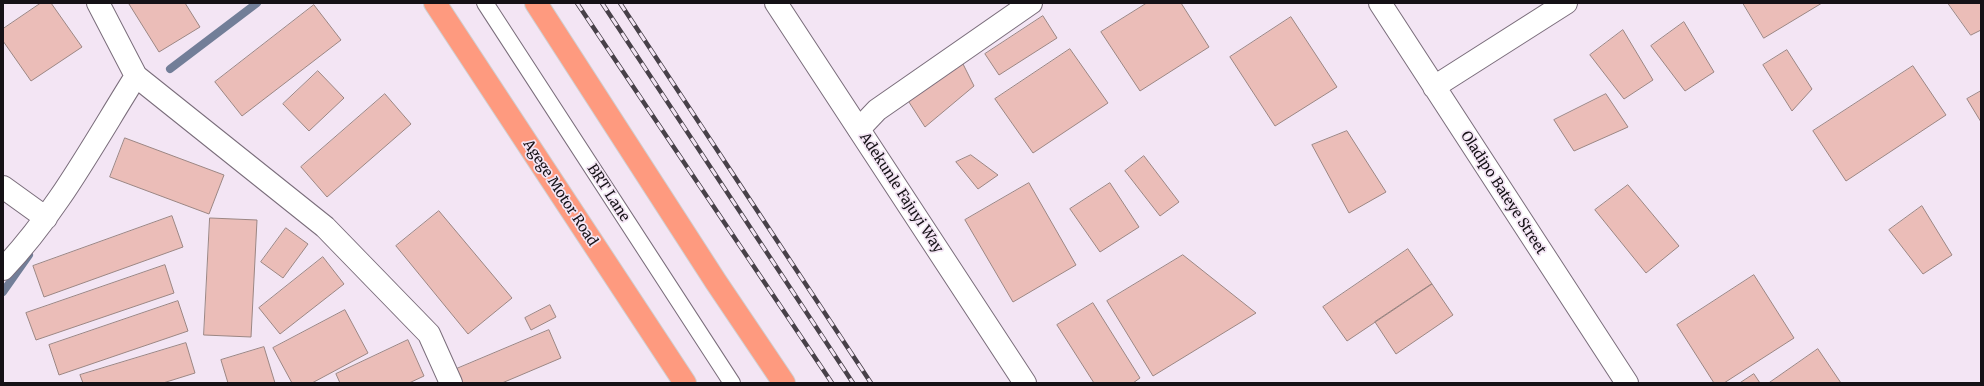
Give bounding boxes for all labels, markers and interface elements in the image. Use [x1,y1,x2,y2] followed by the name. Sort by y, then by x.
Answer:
[1457,128,1549,258] street label: Oladipo Bateye Street
[856,130,946,256] street label: Adekunle Fajuyi Way
[519,137,601,249] street label: Agege Motor Road
[583,161,633,225] street label: BRT Lane

